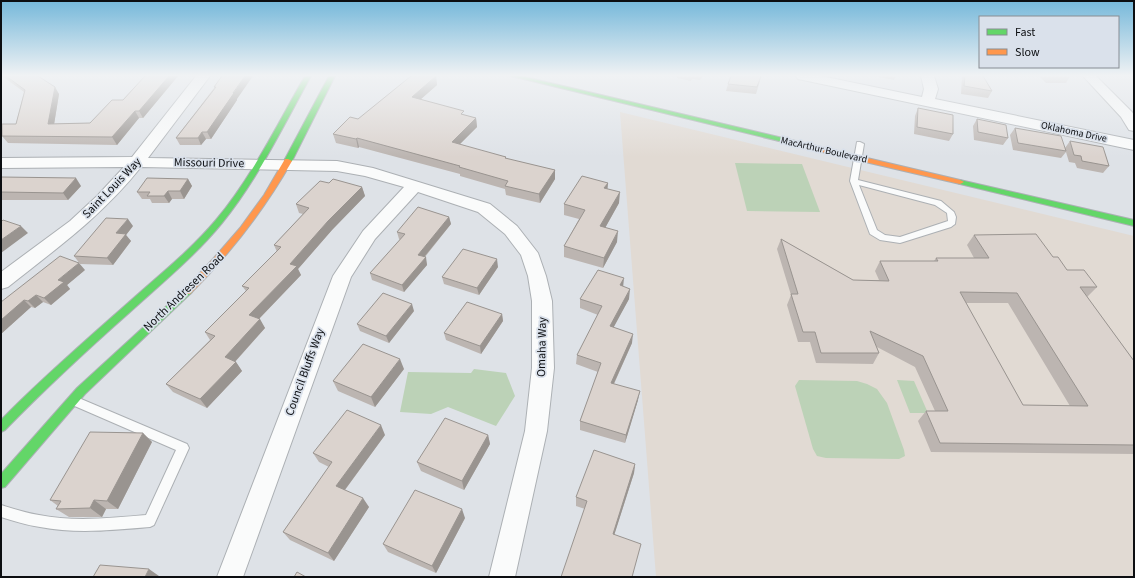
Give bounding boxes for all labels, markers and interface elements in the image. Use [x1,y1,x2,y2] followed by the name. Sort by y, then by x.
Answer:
[979,16,1119,68] legend
[1015,24,1035,41] text: Fast
[1015,44,1040,61] text: Slow
[1040,118,1108,146] street label: Oklahoma Drive
[779,133,869,167] street label: MacArthur Boulevard
[79,154,146,222] street label: Saint Louis Way
[174,154,244,172] street label: Missouri Drive
[140,249,228,335] street label: North Andresen Road
[533,317,551,377] street label: Omaha Way
[281,325,329,418] street label: Council Bluffs Way

